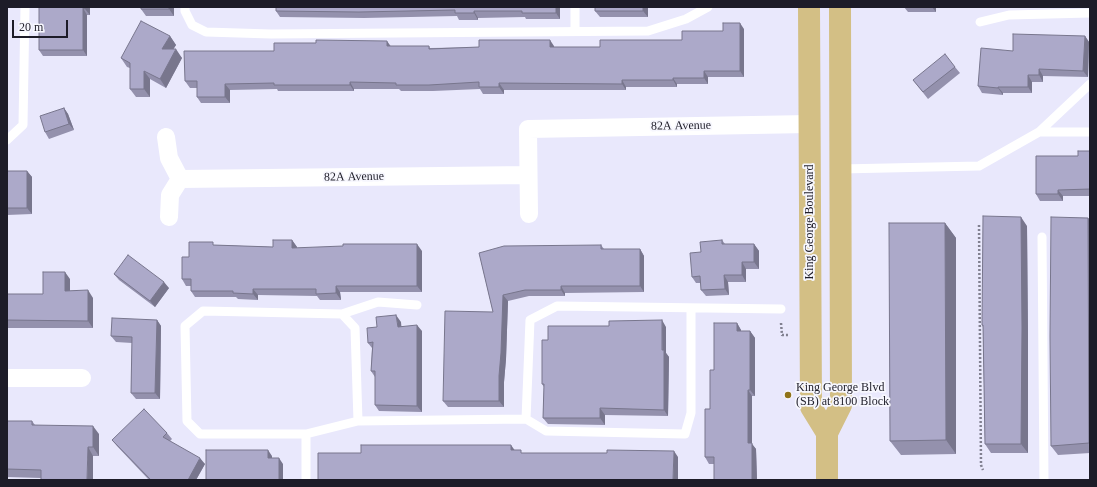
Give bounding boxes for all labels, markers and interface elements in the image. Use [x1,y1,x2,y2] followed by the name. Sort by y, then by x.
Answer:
[14,12,70,38] scale bar
[19,20,43,34] text: 20 m
[651,118,711,134] street label: 82A Avenue
[803,164,817,280] street label: King George Boulevard
[324,169,384,185] street label: 82A Avenue
[796,381,889,409] place label: King George Blvd (SB) at 8100 Block
[783,390,793,400] marker: King George Blvd (SB) at 8100 Block

